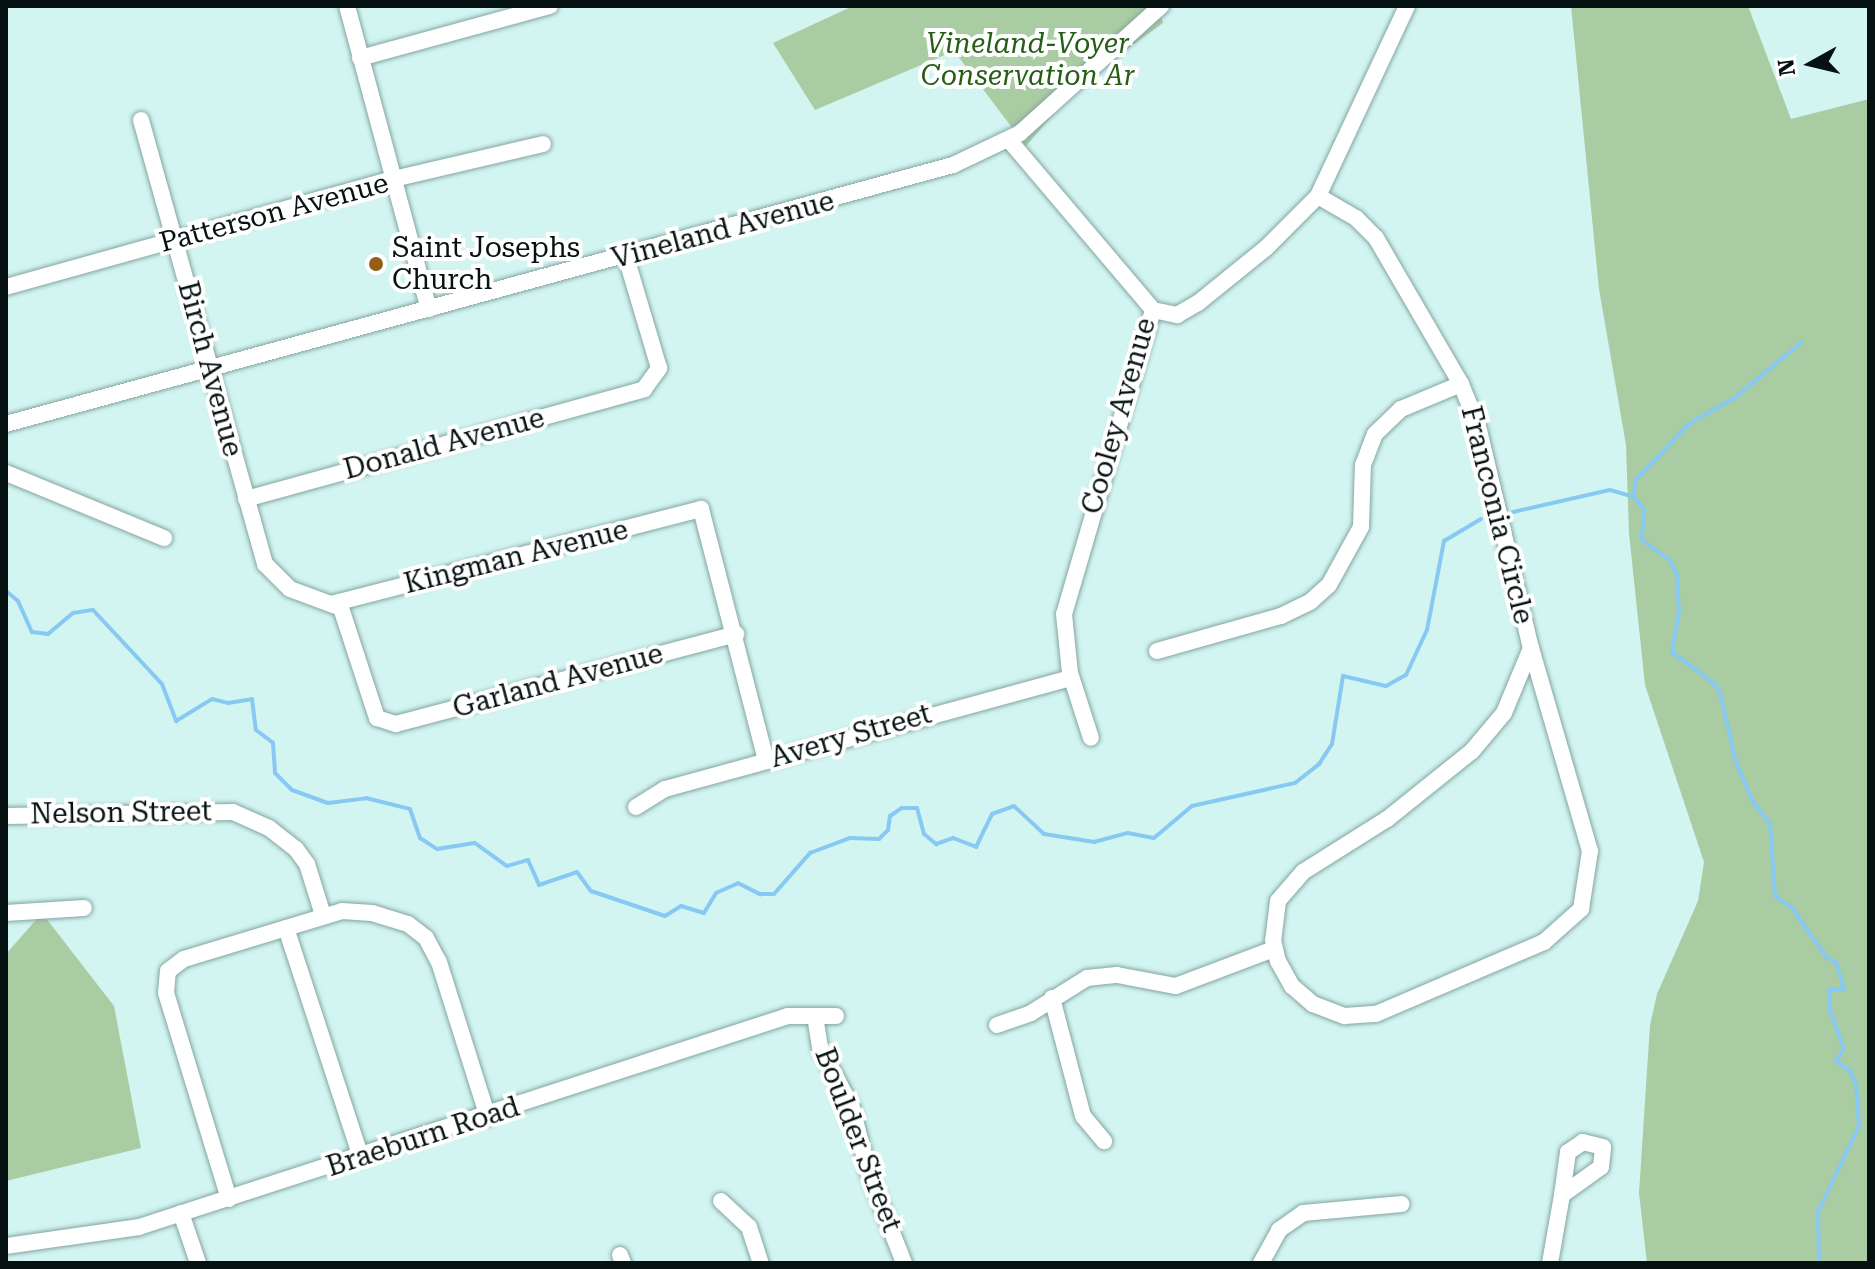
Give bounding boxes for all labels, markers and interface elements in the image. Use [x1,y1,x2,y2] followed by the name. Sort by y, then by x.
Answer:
[1771,24,1851,104] north arrow
[921,27,1135,93] park label: Vineland-Voyer Conservation Ar
[1773,57,1800,78] text: N
[156,166,392,260] street label: Patterson Avenue
[608,184,838,276] street label: Vineland Avenue
[392,231,580,297] place label: Saint Josephs Church
[367,255,385,273] marker: Saint Josephs Church
[170,278,250,460] street label: Birch Avenue
[1075,314,1163,518] street label: Cooley Avenue
[340,401,548,487] street label: Donald Avenue
[1454,403,1540,627] street label: Franconia Circle
[401,513,631,601] street label: Kingman Avenue
[449,637,667,725] street label: Garland Avenue
[767,697,935,775] street label: Avery Street
[30,795,212,831] street label: Nelson Street
[807,1043,909,1237] street label: Boulder Street
[322,1090,524,1184] street label: Braeburn Road

